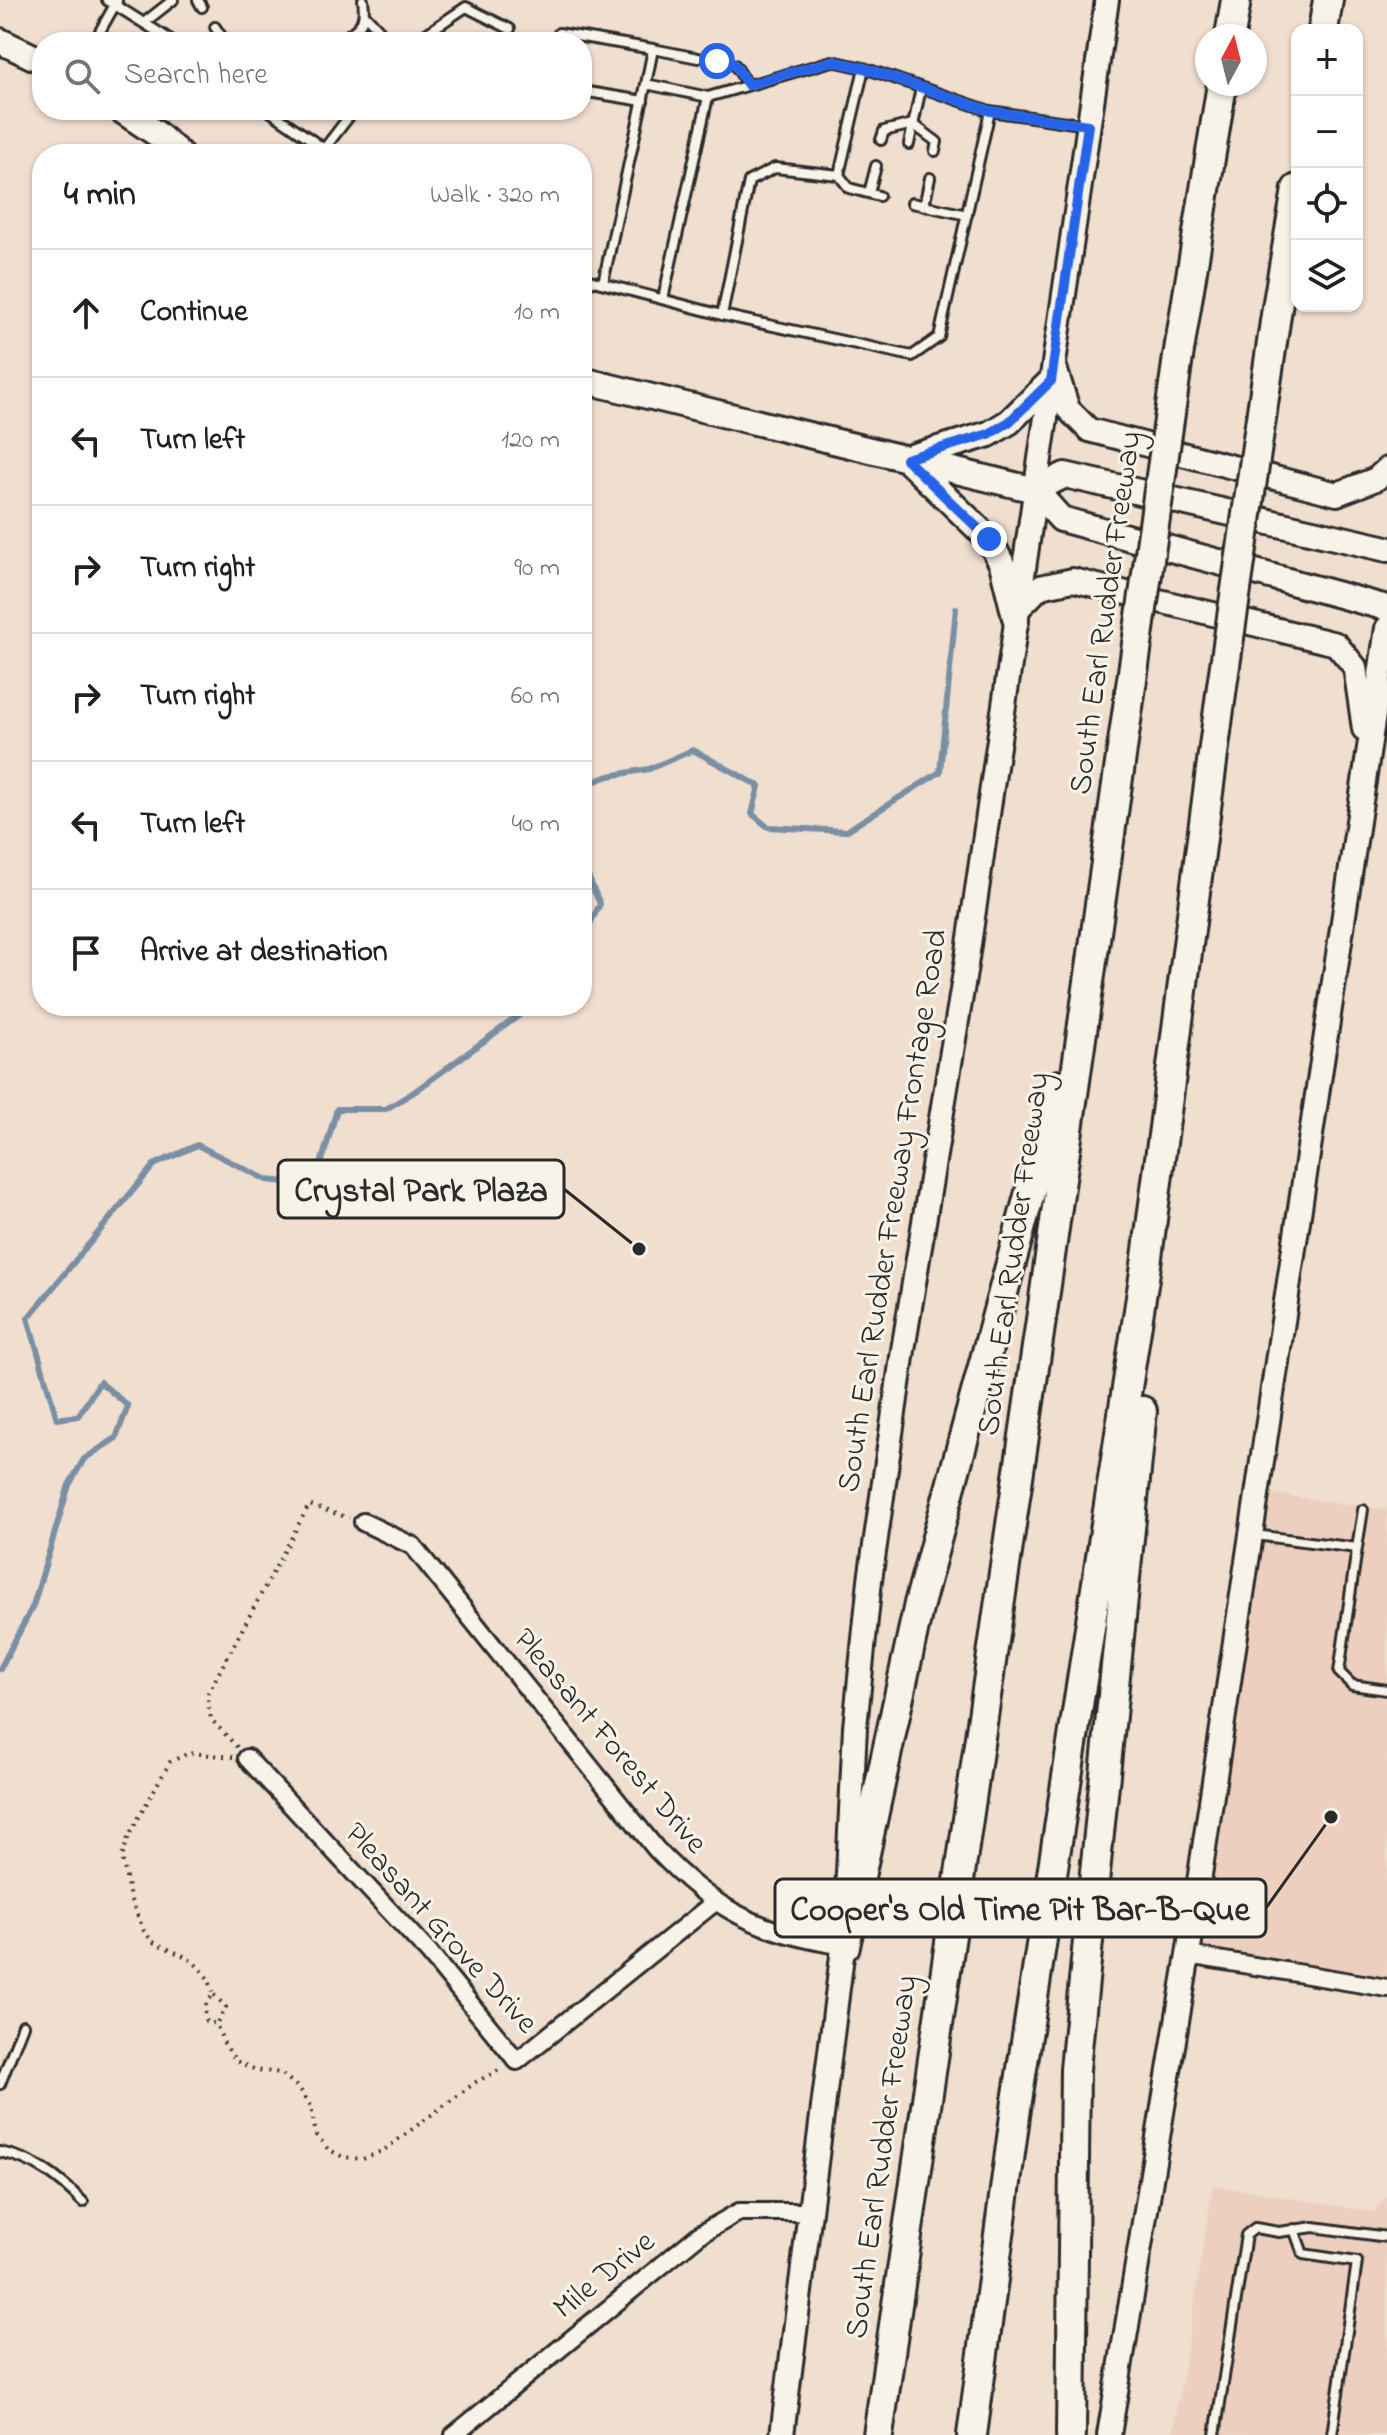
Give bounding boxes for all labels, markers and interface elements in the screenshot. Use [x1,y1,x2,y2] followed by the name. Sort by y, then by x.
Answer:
[1195,24,1267,96] north arrow
[1291,24,1363,312] map controls
[1291,24,1363,96] button: +
[32,32,592,120] search box
[699,43,735,79] route start
[60,54,104,98] icon: search
[124,54,268,98] text: Search here
[1291,96,1363,168] button: −
[1291,168,1363,240] button: locate
[64,171,136,221] text: 4 min
[430,177,560,215] text: Walk · 320 m
[1291,240,1363,312] button: layers
[64,291,108,335] icon: ahead
[140,291,248,335] text: Continue
[514,294,560,332] text: 10 m
[64,419,108,463] icon: left
[140,419,245,463] text: Turn left
[501,422,560,460] text: 120 m
[1058,428,1156,798] street label: South Earl Rudder Freeway
[971,521,1007,557] route end
[64,547,108,591] icon: right
[140,547,255,591] text: Turn right
[514,550,560,588] text: 90 m
[64,675,108,719] icon: right
[140,675,255,719] text: Turn right
[511,678,560,716] text: 60 m
[64,803,108,847] icon: left
[140,803,245,847] text: Turn left
[511,806,560,844] text: 40 m
[826,926,962,1496] street label: South Earl Rudder Freeway Frontage Road
[64,931,108,975] icon: arrive
[140,931,388,975] text: Arrive at destination
[966,1069,1064,1439] street label: South Earl Rudder Freeway
[278,1160,564,1218] callout: Crystal Park Plaza
[294,1168,548,1219] text: Crystal Park Plaza
[500,1619,718,1866] street label: Pleasant Forest Drive
[332,1813,548,2046] street label: Pleasant Grove Drive
[775,1879,1266,1937] callout: Cooper's Old Time Pit Bar-B-Que
[790,1887,1250,1937] text: Cooper's Old Time Pit Bar-B-Que
[834,1972,932,2342] street label: South Earl Rudder Freeway
[544,2220,667,2332] street label: Mile Drive

